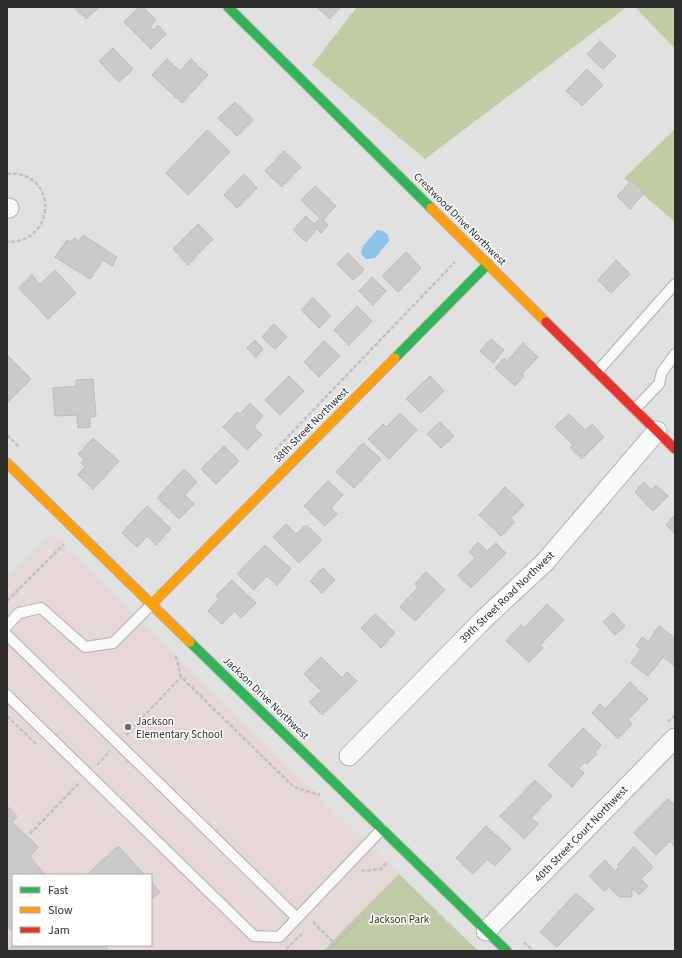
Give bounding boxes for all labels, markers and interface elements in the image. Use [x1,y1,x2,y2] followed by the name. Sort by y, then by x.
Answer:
[410,169,510,269] street label: Crestwood Drive Northwest
[270,384,352,466] street label: 38th Street Northwest
[456,547,558,646] street label: 39th Street Road Northwest
[220,653,312,743] street label: Jackson Drive Northwest
[136,714,223,742] place label: Jackson Elementary School
[123,722,133,732] marker: Jackson Elementary School
[531,782,631,885] street label: 40th Street Court Northwest
[12,874,152,946] legend
[48,882,68,899] text: Fast
[48,902,73,919] text: Slow
[369,912,430,927] park label: Jackson Park
[48,922,70,939] text: Jam

